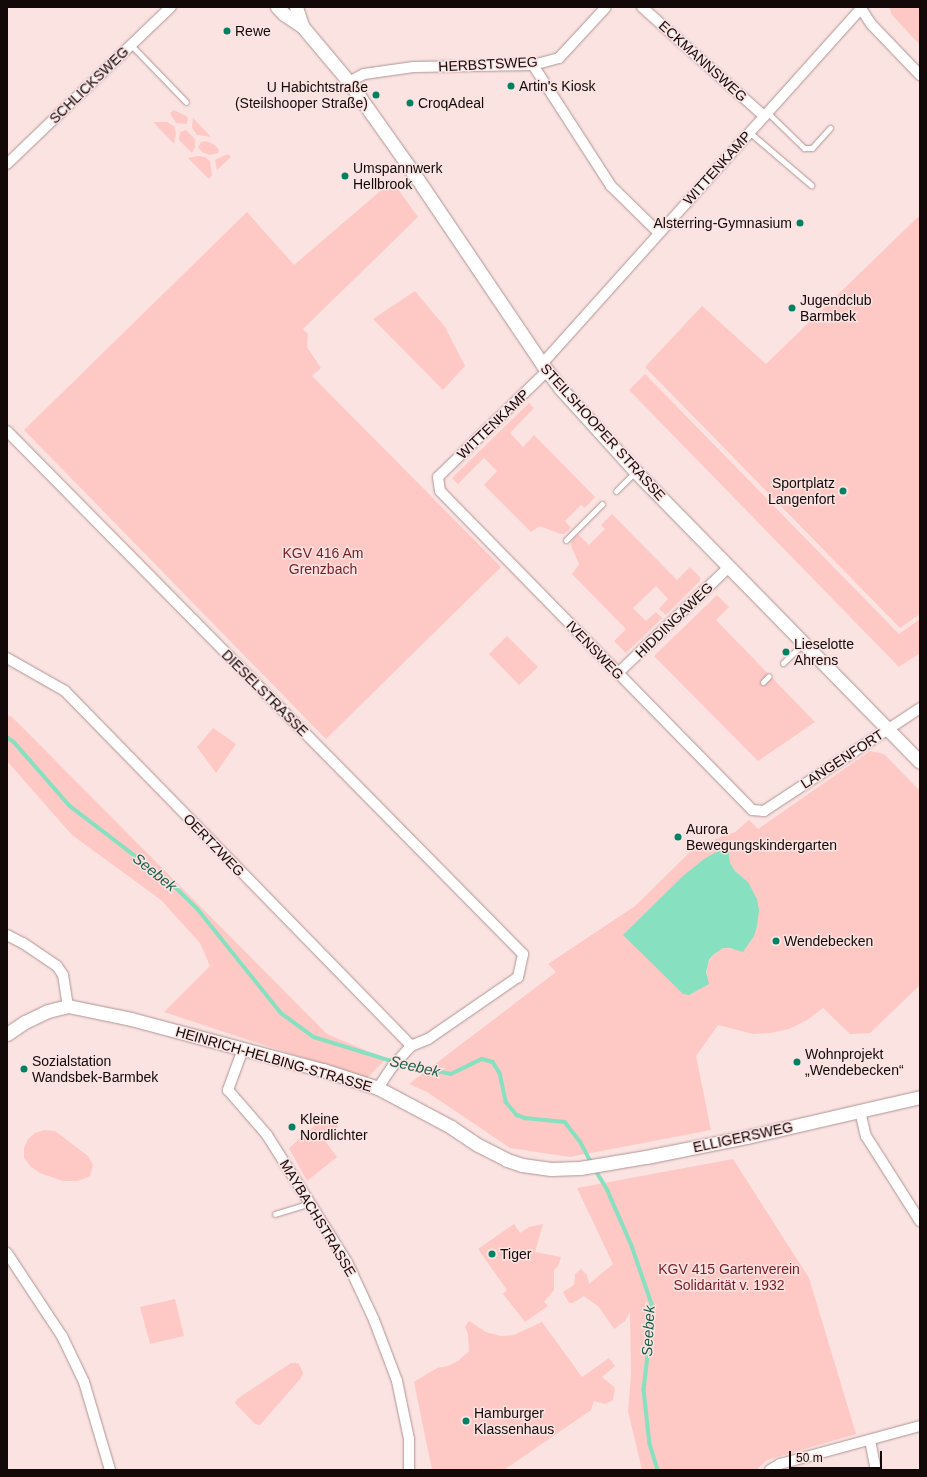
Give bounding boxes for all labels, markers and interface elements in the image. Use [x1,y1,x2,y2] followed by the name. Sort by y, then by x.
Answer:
[655,17,751,105] street label: ECKMANNSWEG
[235,23,271,39] place label: Rewe
[222,26,232,36] marker: Rewe
[46,43,132,127] street label: SCHLICKSWEG
[438,53,538,75] street label: HERBSTSWEG
[519,78,596,94] place label: Artin's Kiosk
[235,79,368,112] place label: U Habichtstraße (Steilshooper Straße)
[506,81,516,91] marker: Artin's Kiosk
[371,90,381,100] marker: U Habichtstraße (Steilshooper Straße)
[418,95,484,111] place label: CroqAdeal
[405,98,415,108] marker: CroqAdeal
[680,128,754,208] street label: WITTENKAMP
[353,160,442,192] place label: Umspannwerk Hellbrook
[340,171,350,181] marker: Umspannwerk Hellbrook
[654,215,792,231] place label: Alsterring-Gymnasium
[795,218,805,228] marker: Alsterring-Gymnasium
[800,292,872,324] place label: Jugendclub Barmbek
[787,303,797,313] marker: Jugendclub Barmbek
[537,360,669,504] street label: STEILSHOOPER STRASSE
[454,386,532,462] street label: WITTENKAMP
[768,475,835,508] place label: Sportplatz Langenfort
[838,486,848,496] marker: Sportplatz Langenfort
[282,545,364,578] park label: KGV 416 Am Grenzbach
[632,579,716,661] street label: HIDDINGAWEG
[563,617,627,683] street label: IVENSWEG
[794,636,854,668] place label: Lieselotte Ahrens
[218,646,312,740] street label: DIESELSTRASSE
[781,647,791,657] marker: Lieselotte Ahrens
[797,726,887,792] street label: LANGENFORT
[180,810,248,880] street label: OERTZWEG
[686,821,837,854] place label: Aurora Bewegungskindergarten
[673,832,683,842] marker: Aurora Bewegungskindergarten
[130,849,180,895] water label: Seebek
[784,933,873,949] place label: Wendebecken
[771,936,781,946] marker: Wendebecken
[174,1023,374,1095] street label: HEINRICH-HELBING-STRASSE
[805,1046,904,1078] place label: Wohnprojekt „Wendebecken“
[388,1052,442,1080] water label: Seebek
[32,1053,158,1086] place label: Sozialstation Wandsbek-Barmbek
[792,1057,802,1067] marker: Wohnprojekt „Wendebecken“
[19,1064,29,1074] marker: Sozialstation Wandsbek-Barmbek
[300,1111,368,1144] place label: Kleine Nordlichter
[691,1118,795,1156] street label: ELLIGERSWEG
[287,1122,297,1132] marker: Kleine Nordlichter
[276,1156,360,1280] street label: MAYBACHSTRASSE
[500,1246,531,1262] place label: Tiger
[487,1249,497,1259] marker: Tiger
[658,1261,800,1294] park label: KGV 415 Gartenverein Solidarität v. 1932
[638,1305,658,1357] water label: Seebek
[474,1405,554,1438] place label: Hamburger Klassenhaus
[461,1416,471,1426] marker: Hamburger Klassenhaus
[791,1443,884,1469] scale bar
[796,1451,823,1465] text: 50 m

